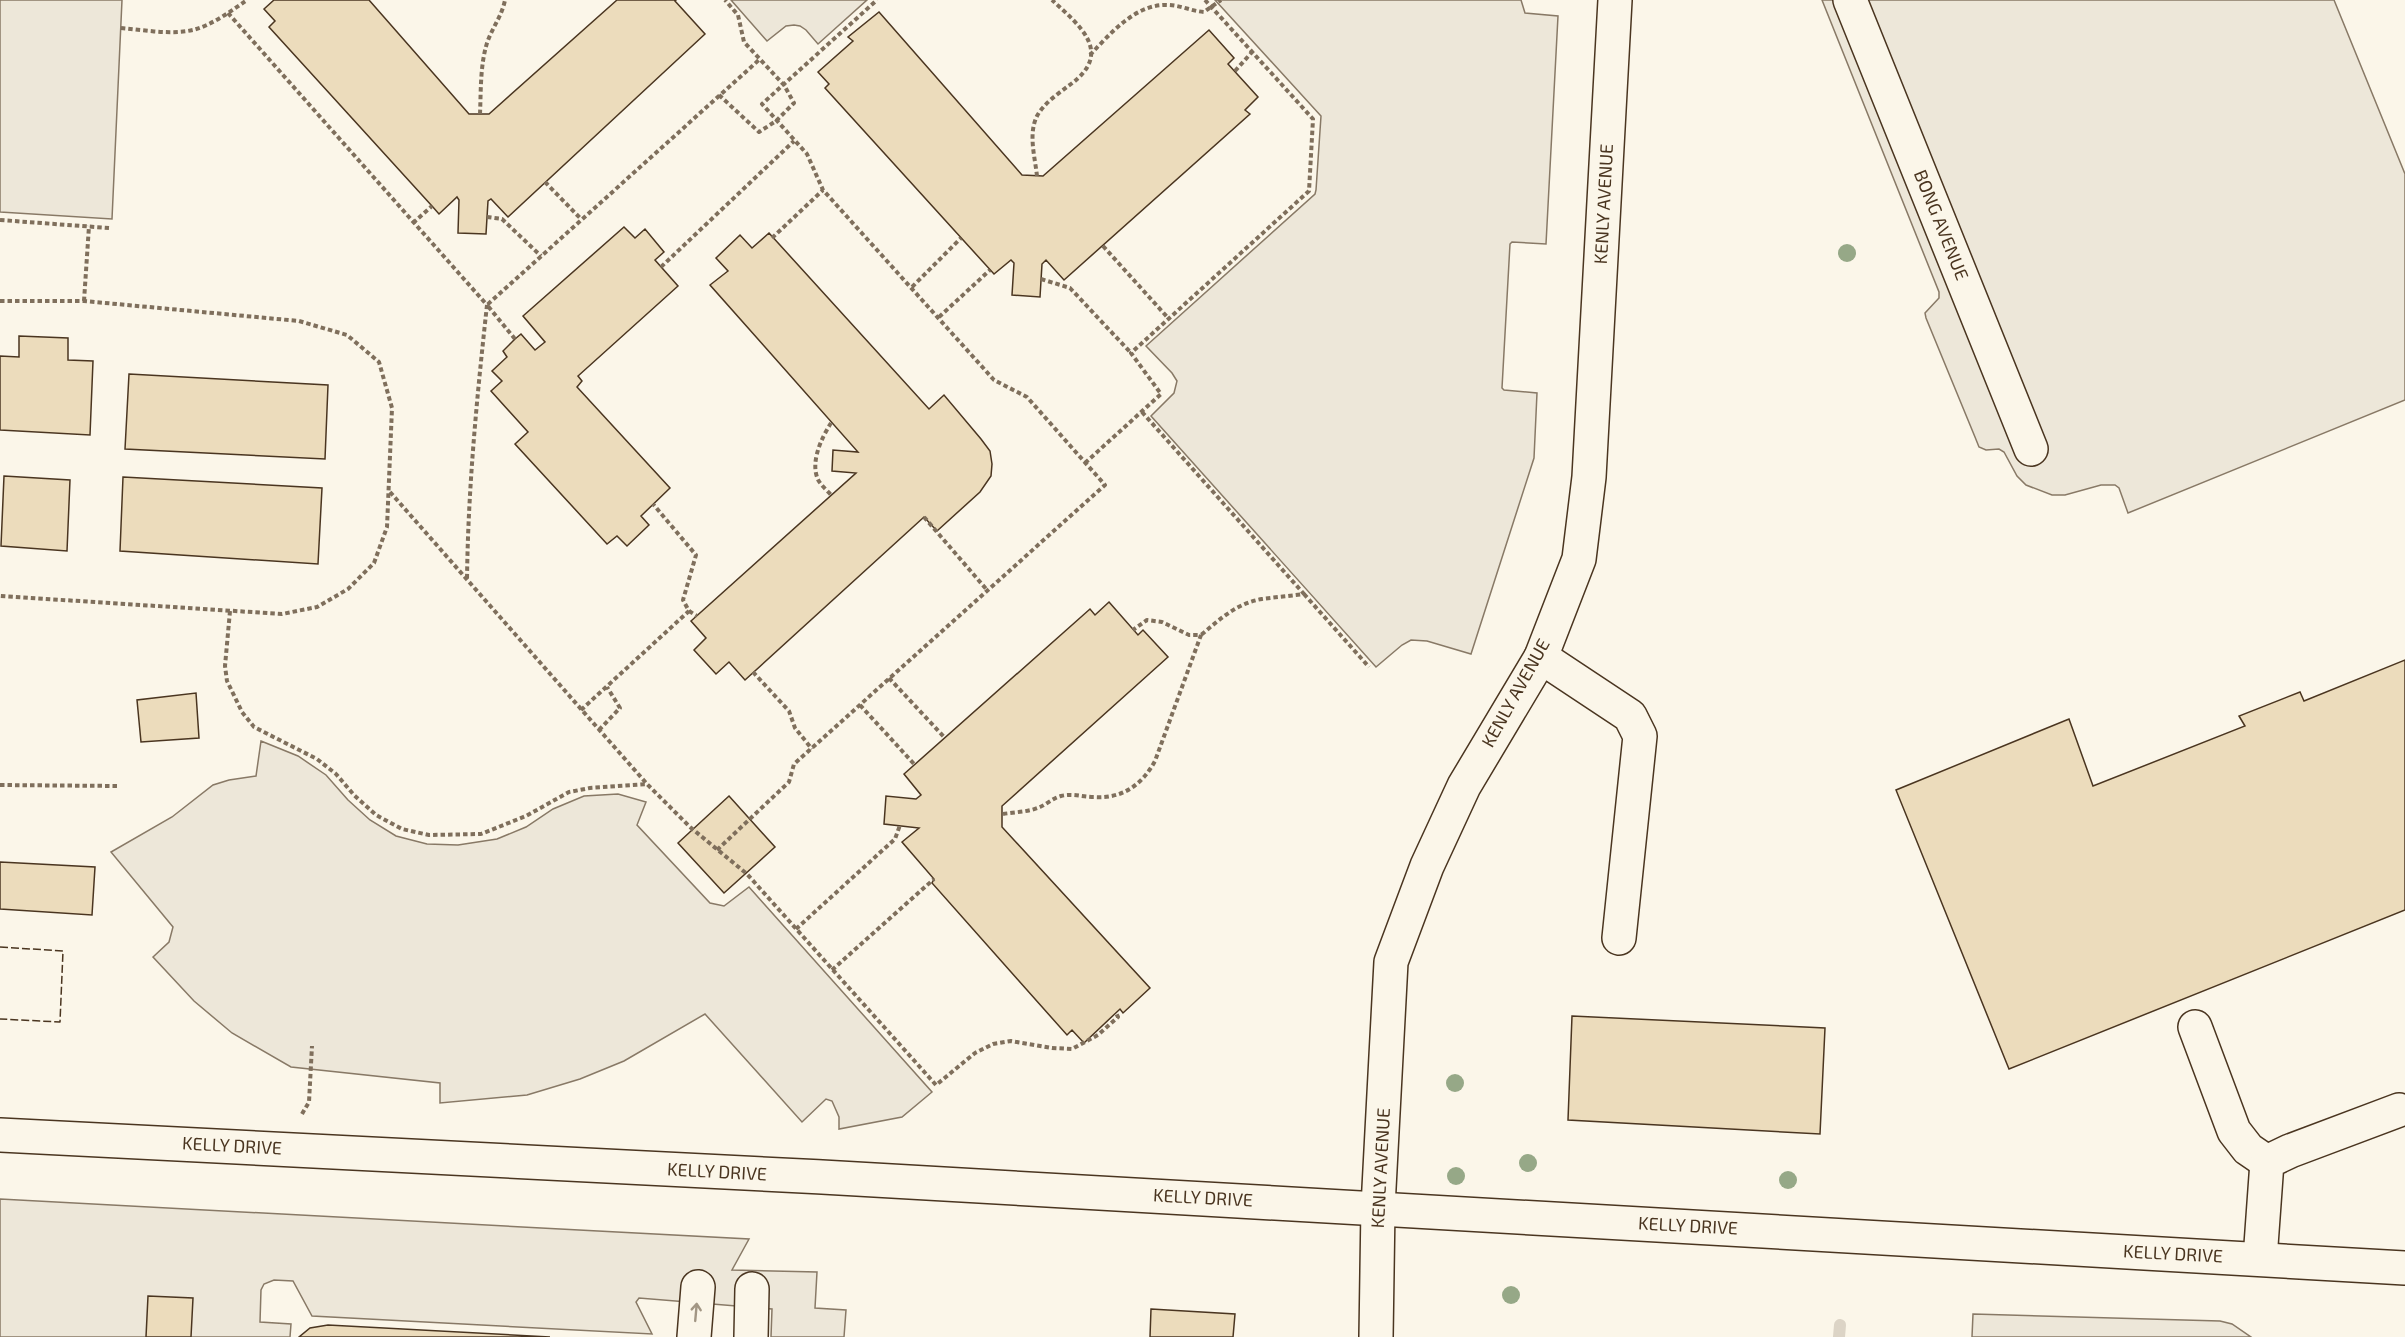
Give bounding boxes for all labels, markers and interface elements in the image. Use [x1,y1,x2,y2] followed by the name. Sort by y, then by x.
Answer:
[1589,143,1617,265] street label: KENLY AVENUE
[1910,166,1974,283] street label: BONG AVENUE
[1476,634,1554,751] street label: KENLY AVENUE
[1366,1107,1394,1229] street label: KENLY AVENUE
[182,1131,283,1159] street label: KELLY DRIVE
[667,1157,768,1185] street label: KELLY DRIVE
[1153,1183,1254,1211] street label: KELLY DRIVE
[1638,1211,1739,1239] street label: KELLY DRIVE
[2123,1239,2224,1267] street label: KELLY DRIVE
[691,1303,702,1322] one-way arrow

